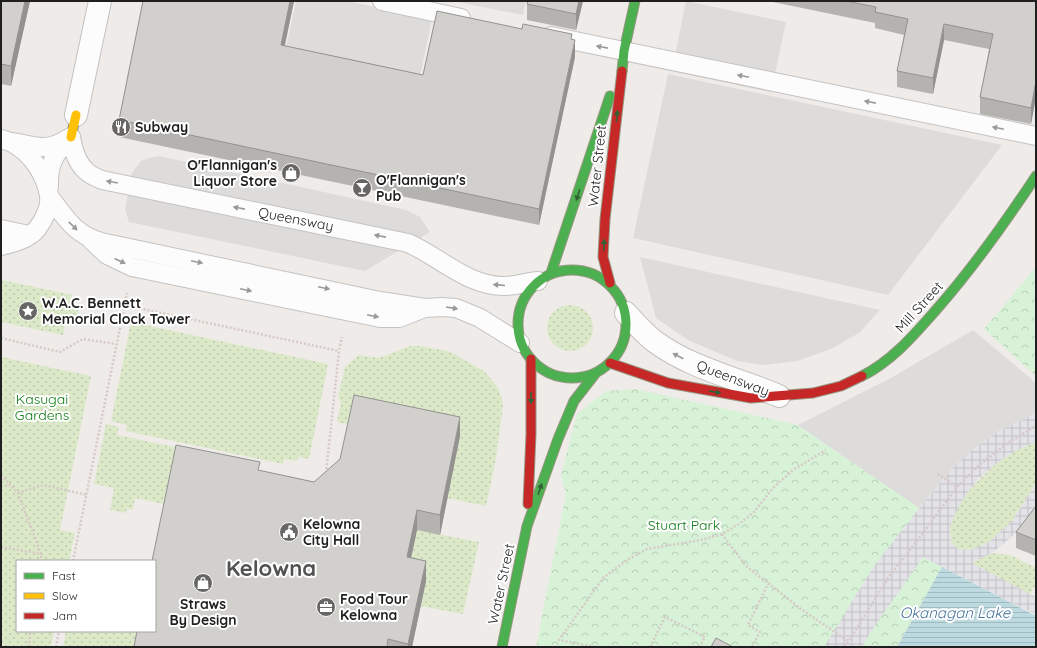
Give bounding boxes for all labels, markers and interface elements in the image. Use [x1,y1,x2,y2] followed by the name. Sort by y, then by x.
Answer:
[596,44,608,50] one-way arrow
[737,73,749,79] one-way arrow
[864,99,877,105] one-way arrow
[613,110,620,122] one-way arrow
[110,116,132,138] restaurant icon: Subway
[135,118,188,136] place label: Subway
[584,124,610,208] street label: Water Street
[992,125,1004,131] one-way arrow
[187,156,277,190] place label: O'Flannigan's Liquor Store
[280,162,302,184] shop icon: O'Flannigan's Liquor Store
[376,171,466,205] place label: O'Flannigan's Pub
[351,177,373,199] bar icon: O'Flannigan's Pub
[106,179,118,185] one-way arrow
[575,189,581,201] one-way arrow
[257,203,335,235] street label: Queensway
[233,204,245,210] one-way arrow
[68,221,78,231] one-way arrow
[374,233,386,239] one-way arrow
[600,239,607,251] one-way arrow
[114,258,126,264] one-way arrow
[191,259,203,265] one-way arrow
[891,277,947,336] street label: Mill Street
[493,281,505,288] one-way arrow
[318,286,330,292] one-way arrow
[240,288,252,294] one-way arrow
[42,294,190,328] place label: W.A.C. Bennett Memorial Clock Tower
[17,300,39,322] place icon: W.A.C. Bennett Memorial Clock Tower
[446,305,458,311] one-way arrow
[367,314,380,320] one-way arrow
[672,353,684,359] one-way arrow
[694,356,772,400] street label: Queensway
[709,389,721,395] one-way arrow
[15,390,69,424] park label: Kasugai Gardens
[528,392,534,405] one-way arrow
[537,483,543,495] one-way arrow
[303,515,360,549] place label: Kelowna City Hall
[648,516,720,534] park label: Stuart Park
[278,521,300,543] public building icon: Kelowna City Hall
[484,542,518,626] street label: Water Street
[226,554,316,582] district label: Kelowna
[16,560,156,632] legend
[52,568,76,583] text: Fast
[192,572,214,594] shop icon: Straws By Design
[52,588,78,603] text: Slow
[340,590,408,624] place label: Food Tour Kelowna
[169,595,237,629] place label: Straws By Design
[315,596,337,618] office icon: Food Tour Kelowna
[900,603,1011,622] water label: Okanagan Lake
[52,608,77,623] text: Jam

